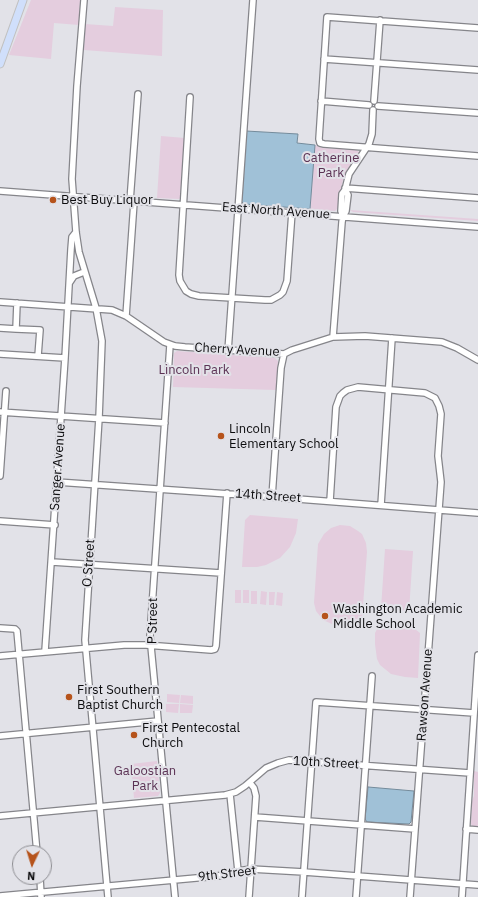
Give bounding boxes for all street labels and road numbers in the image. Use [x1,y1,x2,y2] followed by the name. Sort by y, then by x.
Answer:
[222,199,330,223] street label: East North Avenue
[194,340,280,360] street label: Cherry Avenue
[47,423,69,511] street label: Sanger Avenue
[234,486,302,506] street label: 14th Street
[80,539,98,587] street label: O Street
[145,598,161,644] street label: P Street
[414,648,436,742] street label: Rawson Avenue
[293,753,359,773] street label: 10th Street
[197,863,257,885] street label: 9th Street

